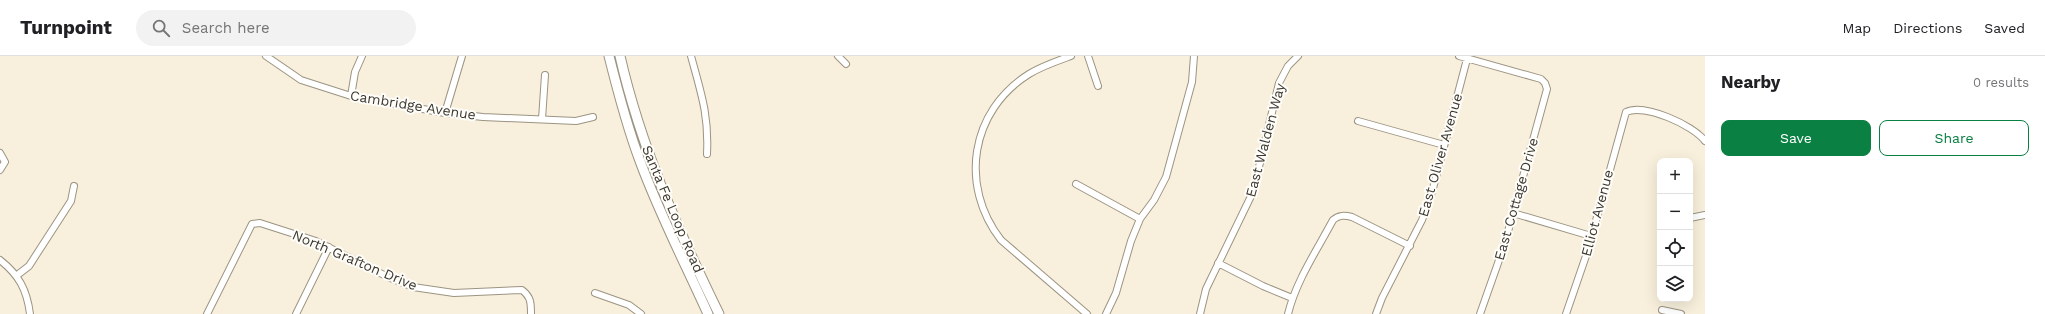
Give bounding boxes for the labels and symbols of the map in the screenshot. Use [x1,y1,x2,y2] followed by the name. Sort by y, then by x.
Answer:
[1242,81,1288,199] street label: East Walden Way
[349,87,477,123] street label: Cambridge Avenue
[1415,91,1465,219] street label: East Oliver Avenue
[1491,136,1541,262] street label: East Cottage Drive
[639,143,707,275] street label: Santa Fe Loop Road
[1578,168,1616,258] street label: Elliot Avenue
[290,226,420,294] street label: North Grafton Drive

